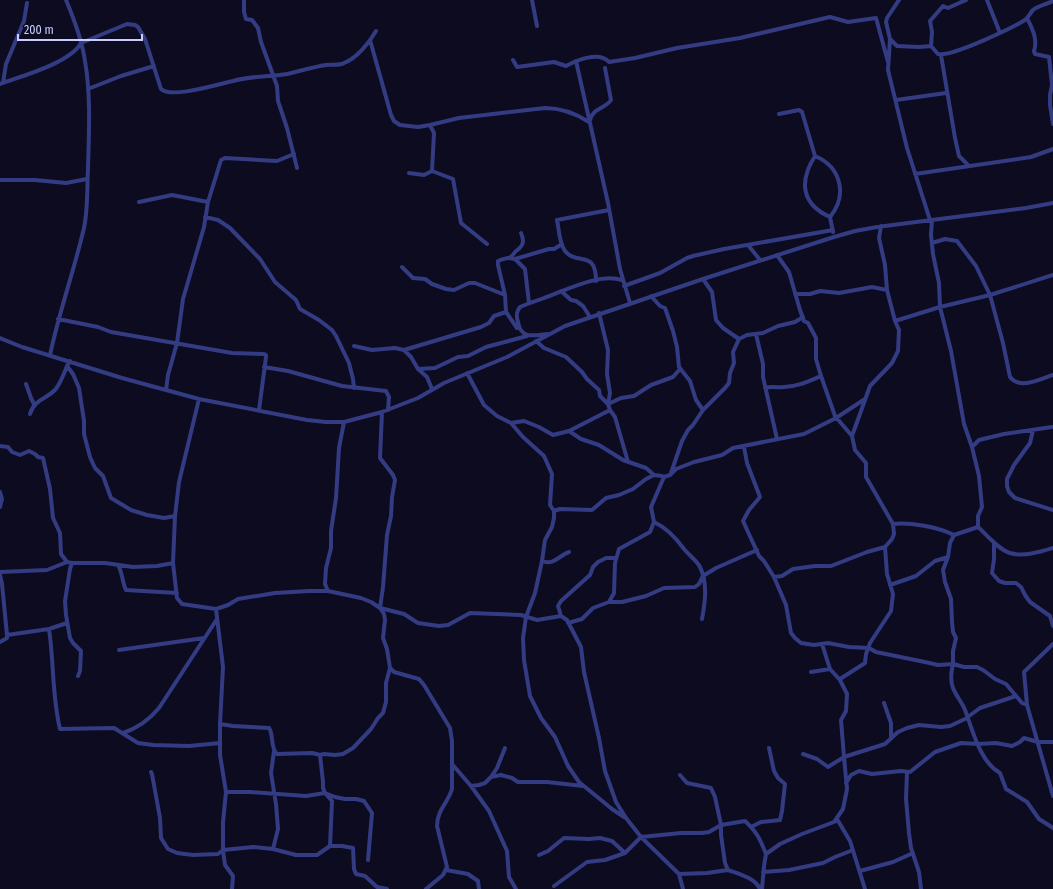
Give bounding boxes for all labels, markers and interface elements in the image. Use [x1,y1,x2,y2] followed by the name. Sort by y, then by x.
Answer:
[18,16,142,42] scale bar
[24,23,54,37] text: 200 m

